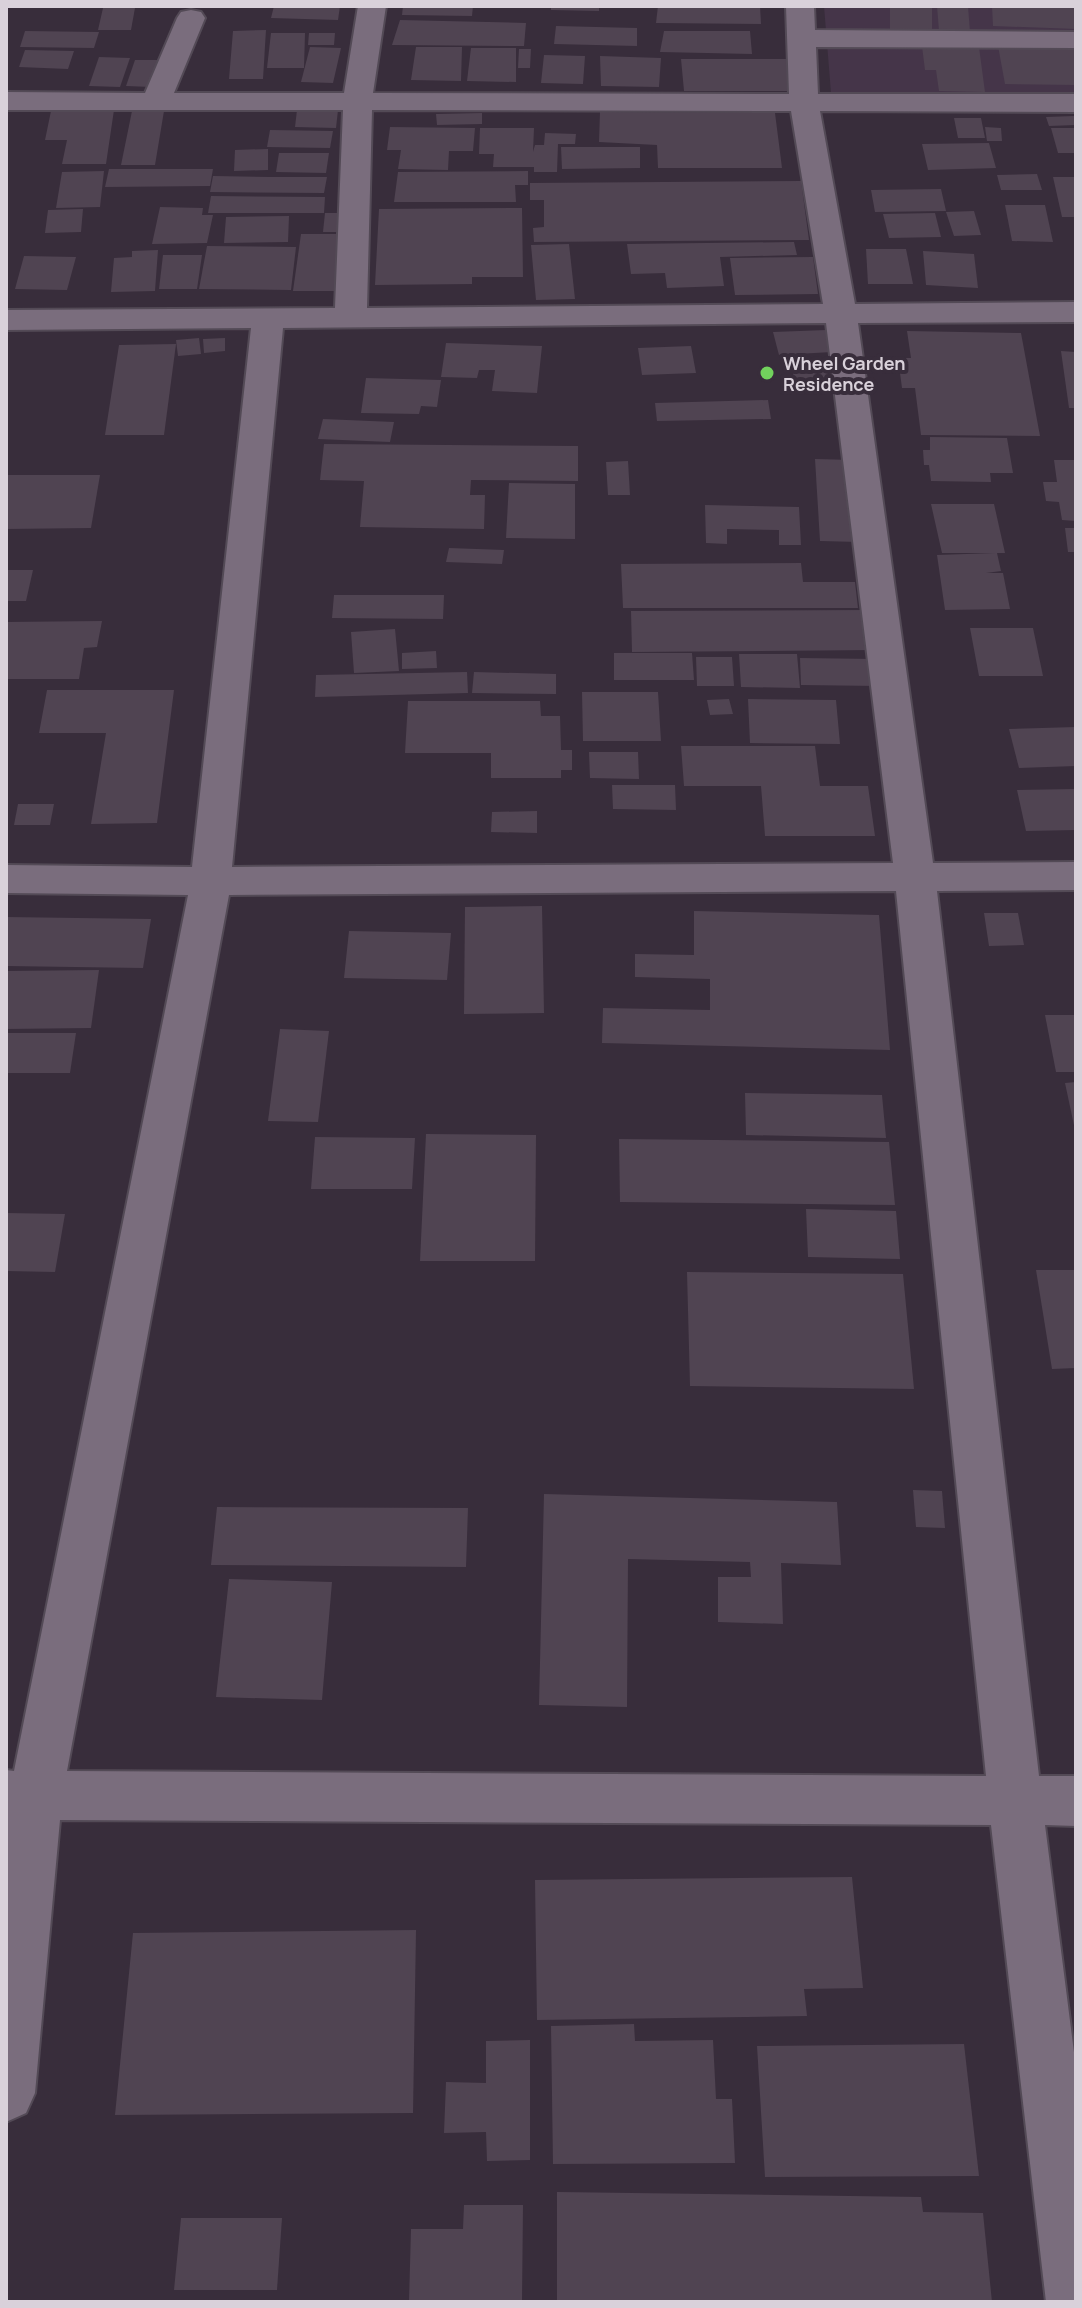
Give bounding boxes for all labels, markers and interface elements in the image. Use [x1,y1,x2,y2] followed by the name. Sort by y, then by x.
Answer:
[783,351,906,396] place label: Wheel Garden Residence
[758,364,776,382] marker: Wheel Garden Residence

